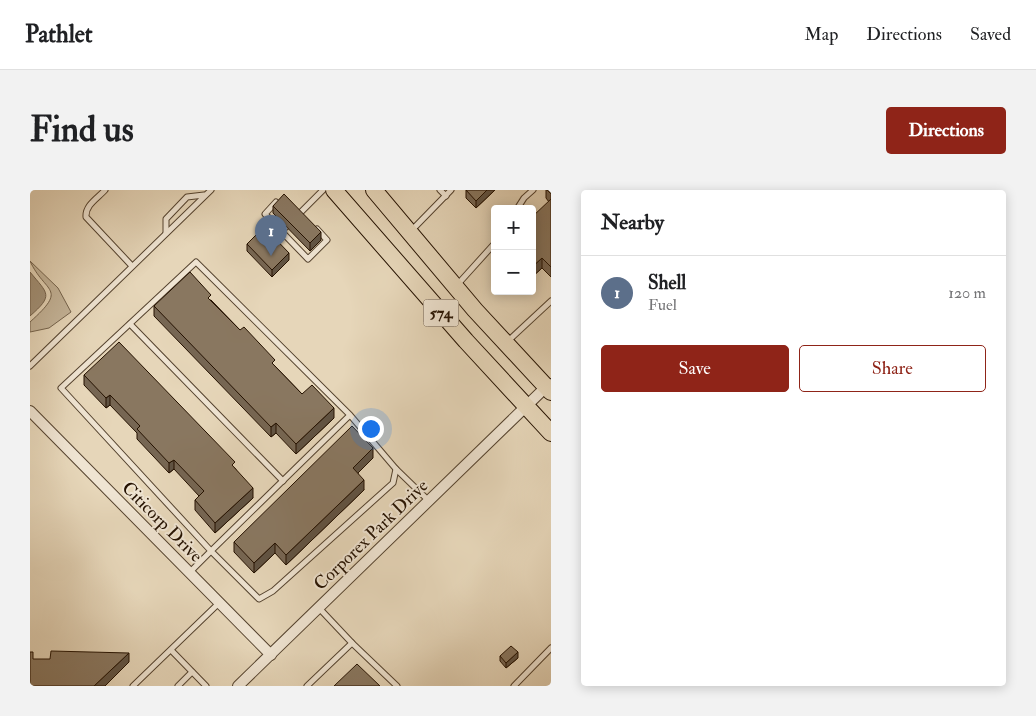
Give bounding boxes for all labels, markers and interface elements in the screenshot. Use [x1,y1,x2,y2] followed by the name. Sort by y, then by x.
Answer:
[25,19,93,50] text: Pathlet
[805,23,838,46] text: Map
[866,23,942,46] text: Directions
[970,23,1011,46] text: Saved
[886,107,1006,154] button: Directions
[30,108,134,152] text: Find us
[491,205,536,295] map controls
[491,205,536,250] button: +
[601,209,664,236] text: Nearby
[255,215,287,256] pin: 1
[491,250,536,295] button: −
[648,271,686,295] text: Shell
[614,283,620,303] text: 1
[948,283,986,303] text: 120 m
[648,295,677,315] text: Fuel
[424,300,458,326] road number: 574
[601,345,789,392] button: Save
[799,345,986,392] button: Share
[358,416,384,442] your location
[309,474,433,595] street label: Corporex Park Drive
[117,477,208,568] street label: Citicorp Drive

